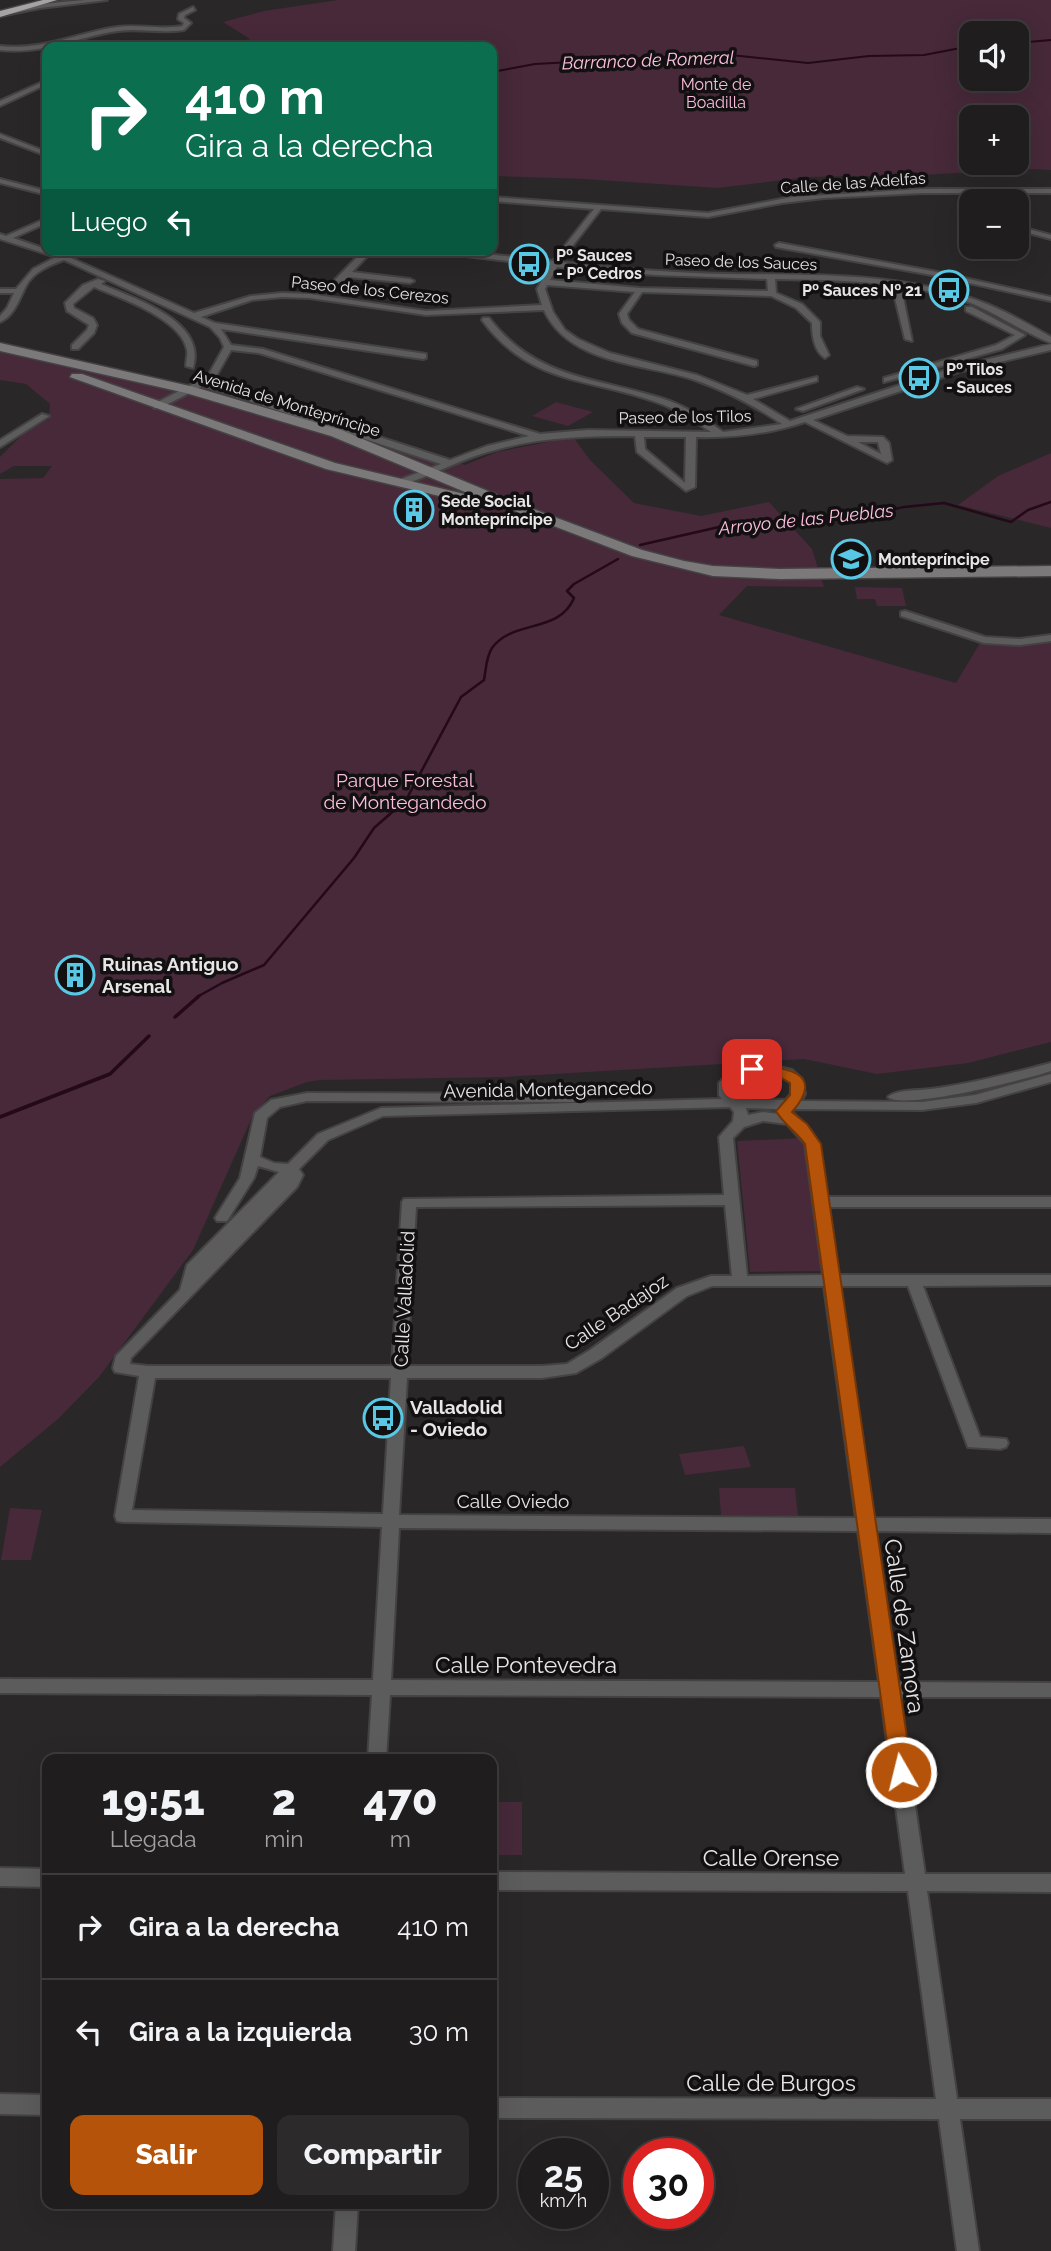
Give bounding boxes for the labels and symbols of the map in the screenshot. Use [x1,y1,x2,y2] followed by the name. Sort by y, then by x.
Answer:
[561,46,735,74] water label: Barranco de Romeral
[681,75,751,112] park label: Monte de Boadilla
[780,168,927,198] street label: Calle de las Adelfas
[508,243,550,285] bus stop icon: Pº Sauces - Pº Cedros
[556,246,642,283] place label: Pº Sauces - Pº Cedros
[665,250,818,274] street label: Paseo de los Sauces
[928,269,970,311] bus stop icon: Pº Sauces Nº 21
[290,272,450,308] street label: Paseo de los Cerezos
[802,281,922,300] place label: Pº Sauces Nº 21
[898,357,940,399] bus stop icon: Pº Tilos - Sauces
[946,360,1012,397] place label: Pº Tilos - Sauces
[191,366,383,440] street label: Avenida de Montepríncipe
[618,406,752,428] street label: Paseo de los Tilos
[393,489,435,531] building icon: Sede Social Montepríncipe
[441,492,553,529] place label: Sede Social Montepríncipe
[717,499,895,539] water label: Arroyo de las Pueblas
[830,538,872,580] school or university icon: Montepríncipe
[878,550,990,569] place label: Montepríncipe
[323,769,487,813] park label: Parque Forestal de Montegandedo
[102,953,238,997] place label: Ruinas Antiguo Arsenal
[54,954,96,996] building icon: Ruinas Antiguo Arsenal
[722,1039,782,1099] pin
[443,1076,653,1102] street label: Avenida Montegancedo
[389,1230,419,1368] street label: Calle Valladolid
[560,1269,672,1355] street label: Calle Badajoz
[410,1396,503,1440] place label: Valladolid - Oviedo
[362,1397,404,1439] bus stop icon: Valladolid - Oviedo
[457,1490,569,1512] street label: Calle Oviedo
[879,1537,931,1715] street label: Calle de Zamora
[435,1651,617,1678] street label: Calle Pontevedra
[864,1735,938,1809] position arrow
[703,1844,839,1871] street label: Calle Orense
[686,2069,856,2096] street label: Calle de Burgos
[623,2138,714,2229] speed limit sign: 30

